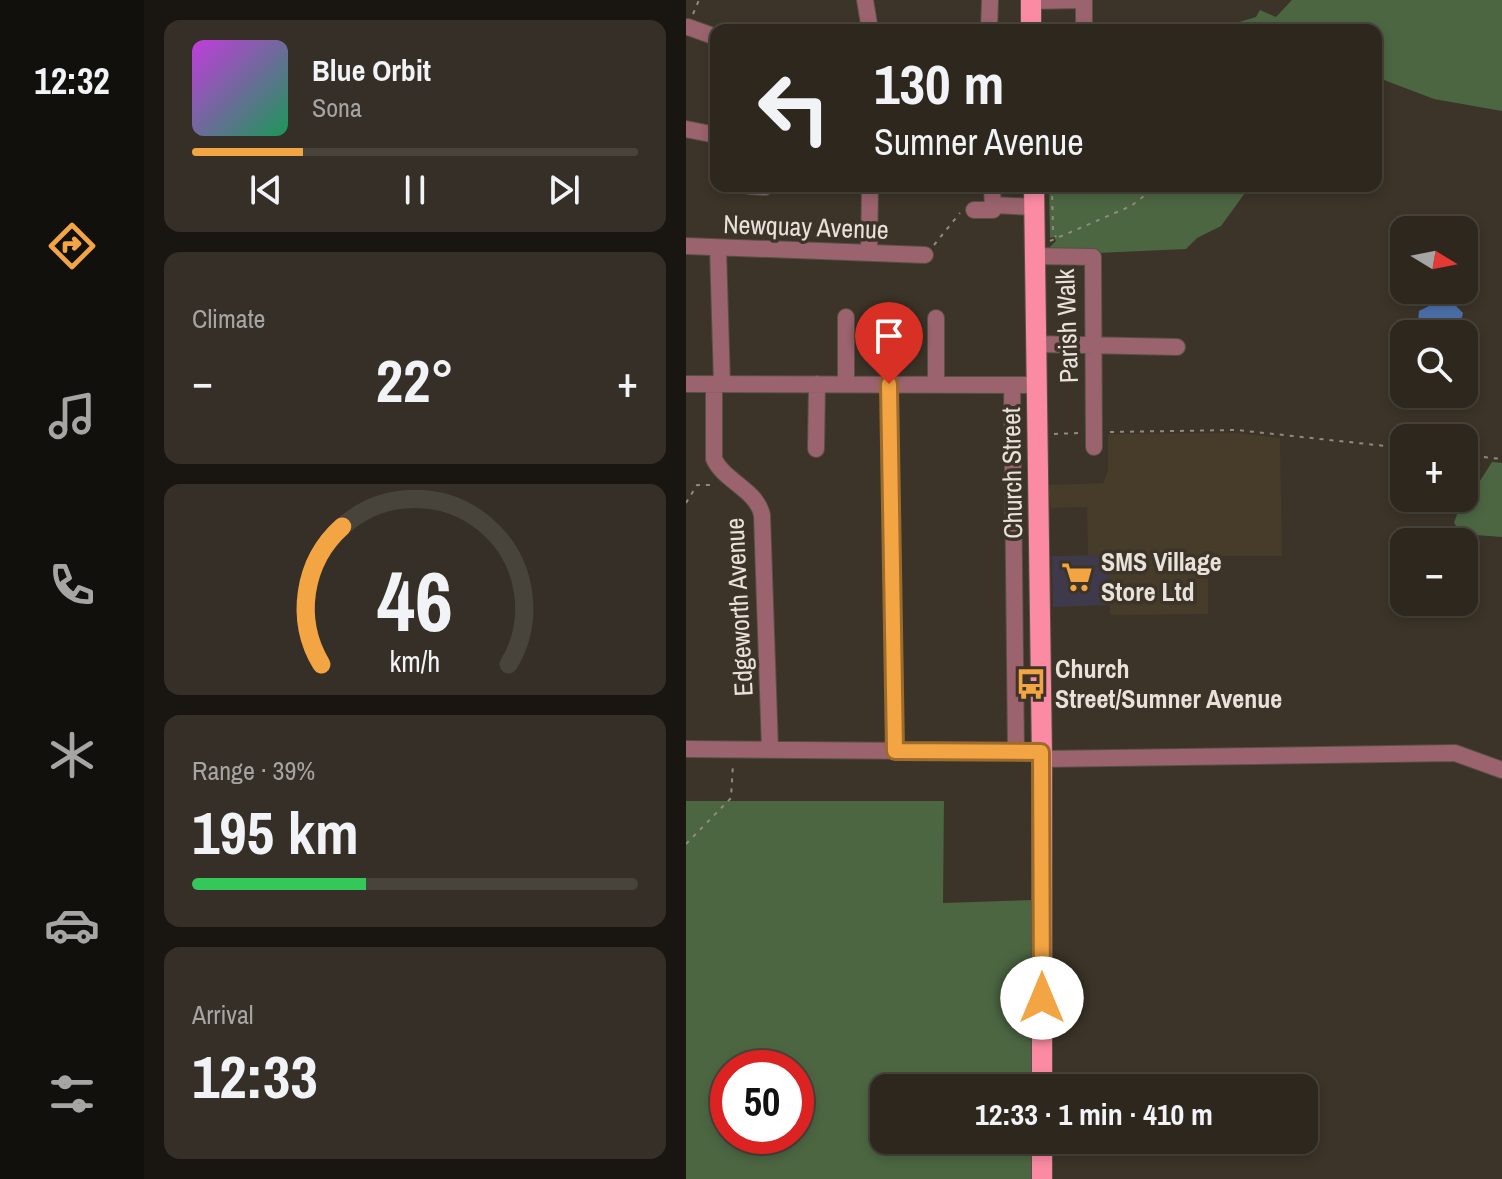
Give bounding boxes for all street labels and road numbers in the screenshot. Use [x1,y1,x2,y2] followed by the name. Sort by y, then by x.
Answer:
[723,206,889,247] street label: Newquay Avenue
[1047,268,1086,384] street label: Parish Walk
[993,407,1030,539] street label: Church Street
[716,517,761,697] street label: Edgeworth Avenue

